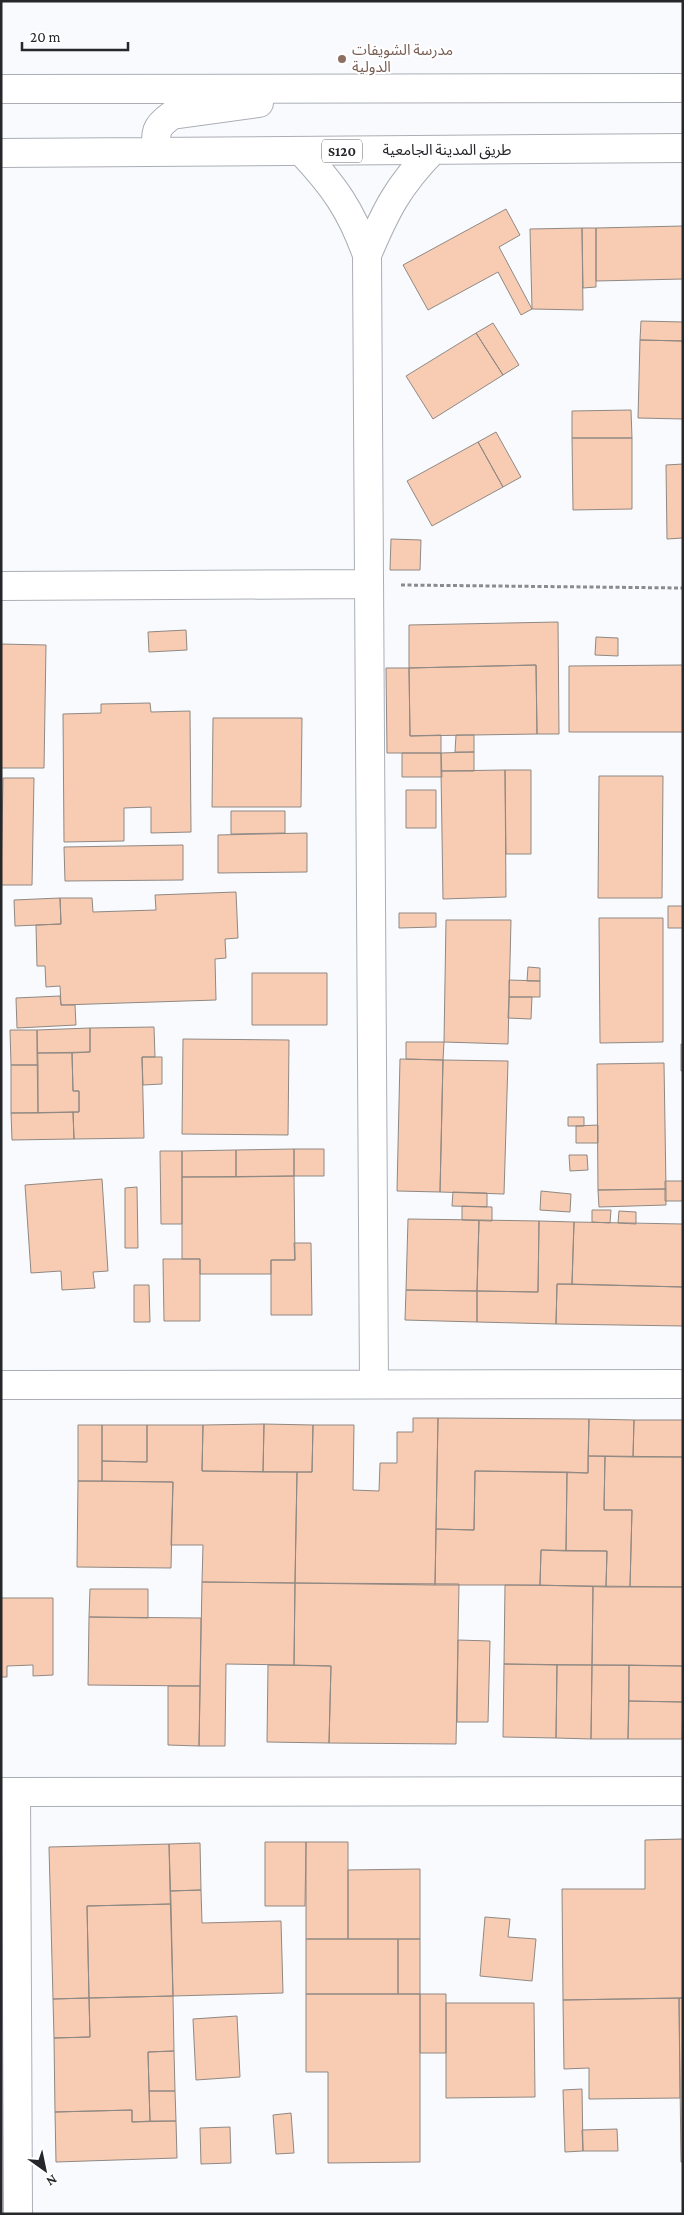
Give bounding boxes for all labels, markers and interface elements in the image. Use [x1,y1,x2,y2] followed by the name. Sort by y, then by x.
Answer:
[22,20,129,52] scale bar
[30,29,61,45] text: 20 m
[352,42,453,76] place label: مدرسة الشويفات الدولية
[336,53,348,65] marker: مدرسة الشويفات الدولية
[322,140,362,162] road number: S120
[383,142,511,160] street label: طريق المدينة الجامعية
[20,2145,70,2195] north arrow
[43,2172,60,2190] text: N

